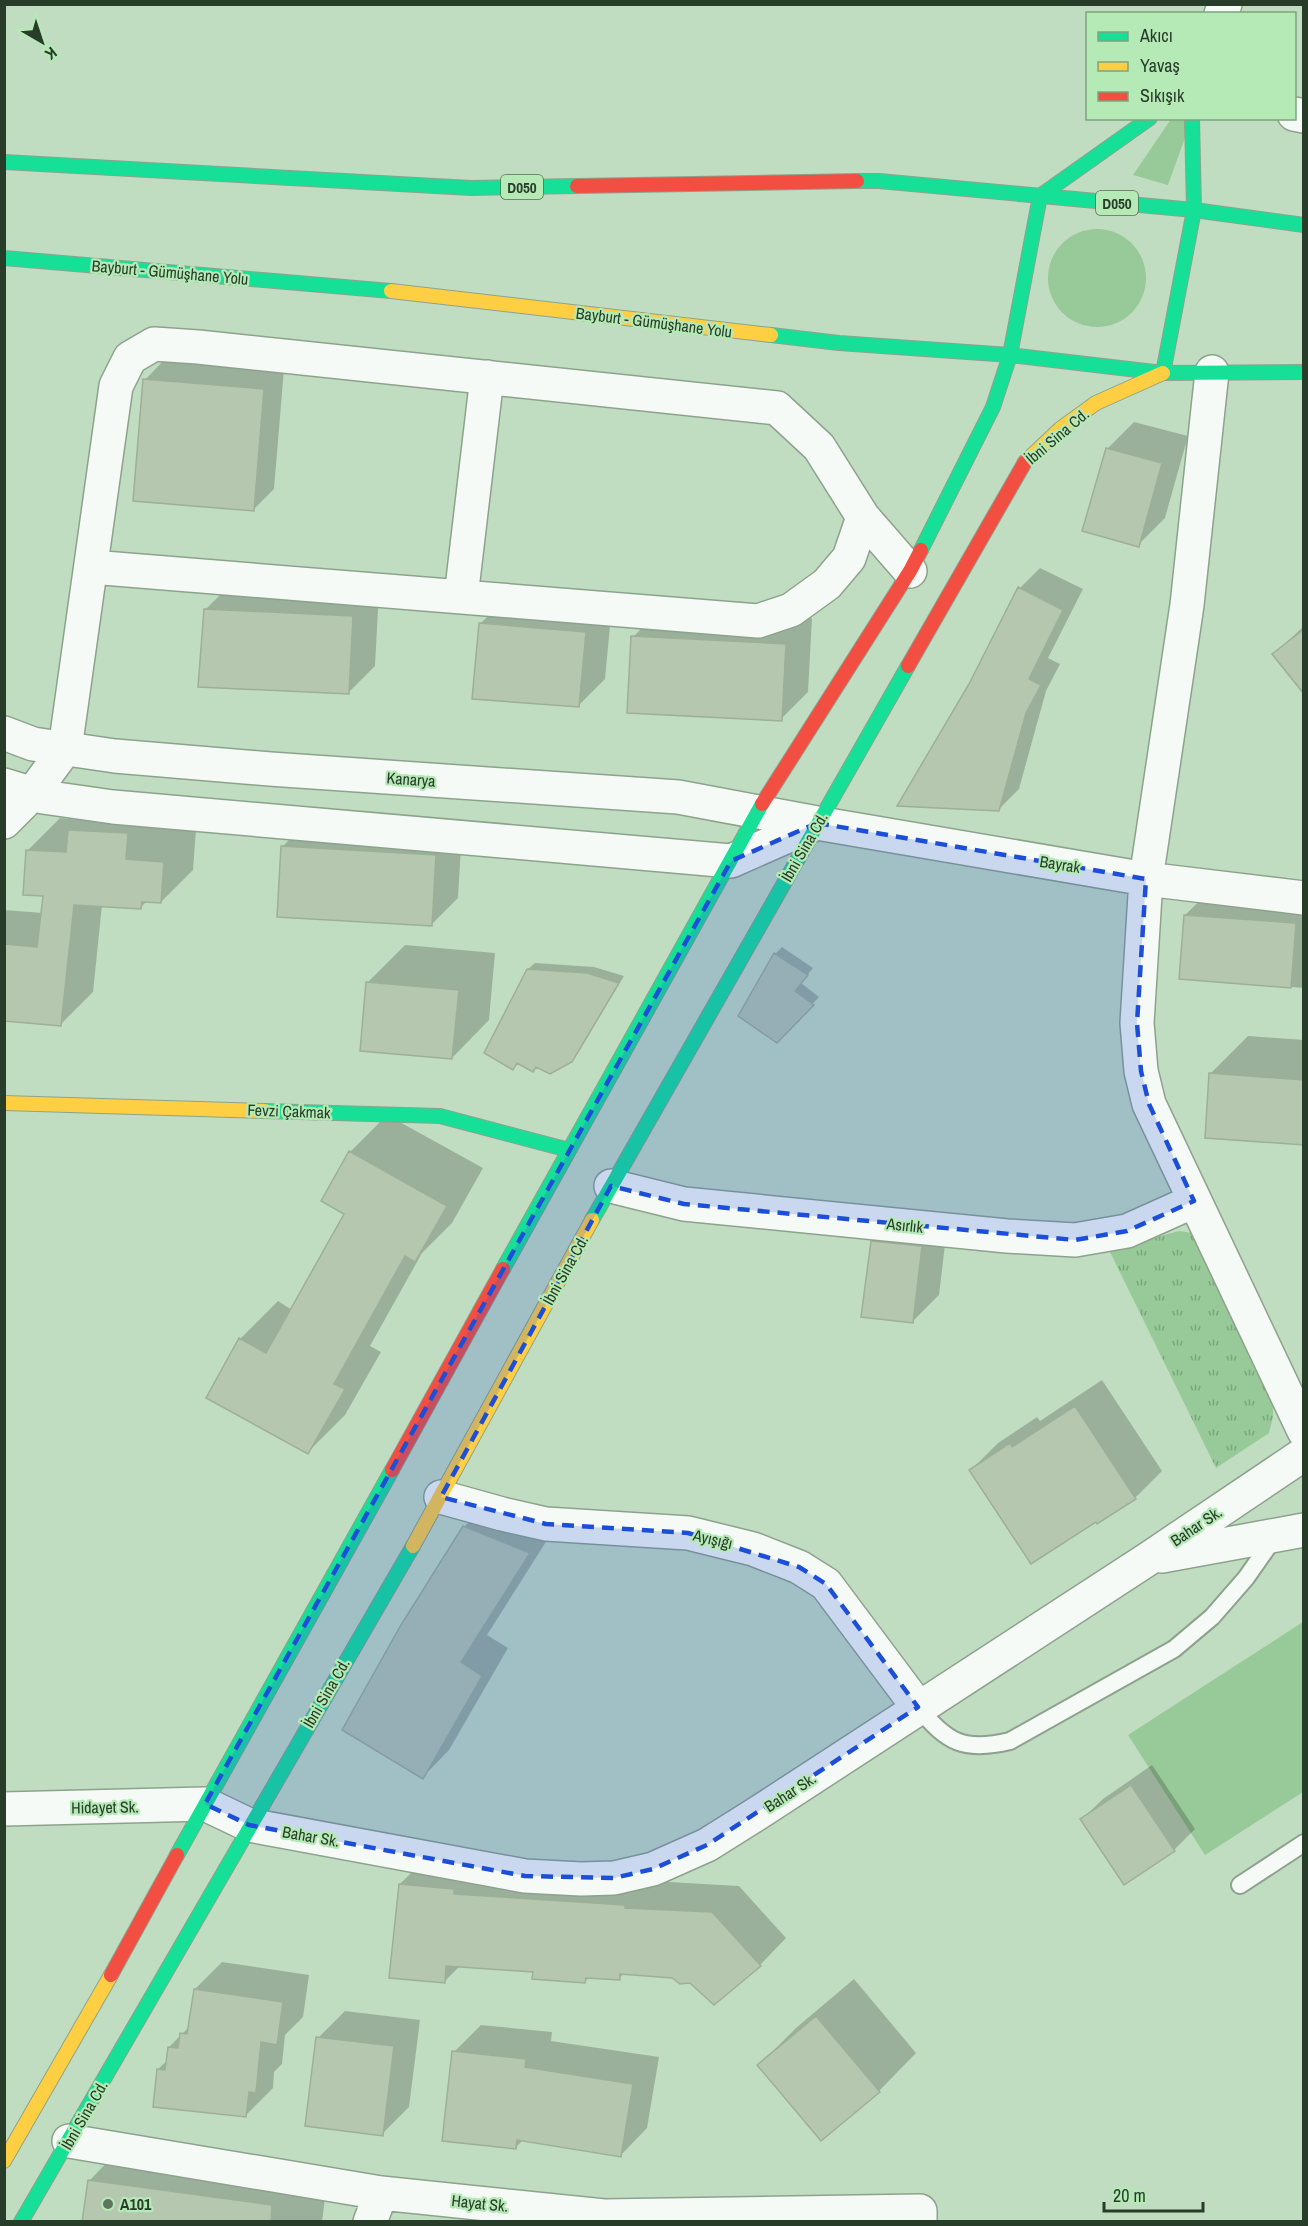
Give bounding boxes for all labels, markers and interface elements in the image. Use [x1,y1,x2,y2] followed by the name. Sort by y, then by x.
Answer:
[12,12,72,72] north arrow
[1086,12,1296,120] legend
[1139,23,1173,48] text: Akıcı
[40,42,62,66] text: K
[1140,53,1180,78] text: Yavaş
[1140,83,1185,108] text: Sıkışık
[501,175,543,199] road number: D050
[1096,191,1138,215] road number: D050
[91,254,249,290] street label: Bayburt - Gümüşhane Yolu
[575,302,733,342] street label: Bayburt - Gümüşhane Yolu
[1021,403,1093,469] street label: İbni Sina Cd.
[386,766,437,792] street label: Kanarya
[775,808,833,886] street label: İbni Sina Cd.
[1038,850,1082,878] street label: Bayrak
[247,1099,331,1123] street label: Fevzi Çakmak
[885,1212,925,1238] street label: Asırlık
[537,1231,593,1309] street label: İbni Sina Cd.
[1166,1501,1226,1551] street label: Bahar Sk.
[690,1524,735,1554] street label: Ayışığı
[297,1654,355,1732] street label: İbni Sina Cd.
[760,1767,820,1817] street label: Bahar Sk.
[71,1795,139,1819] street label: Hidayet Sk.
[281,1820,341,1852] street label: Bahar Sk.
[55,2076,113,2154] street label: İbni Sina Cd.
[1104,2175,1203,2213] scale bar
[1113,2183,1146,2208] text: 20 m
[451,2189,509,2217] street label: Hayat Sk.
[120,2193,152,2215] place label: A101
[101,2197,115,2211] marker: A101

